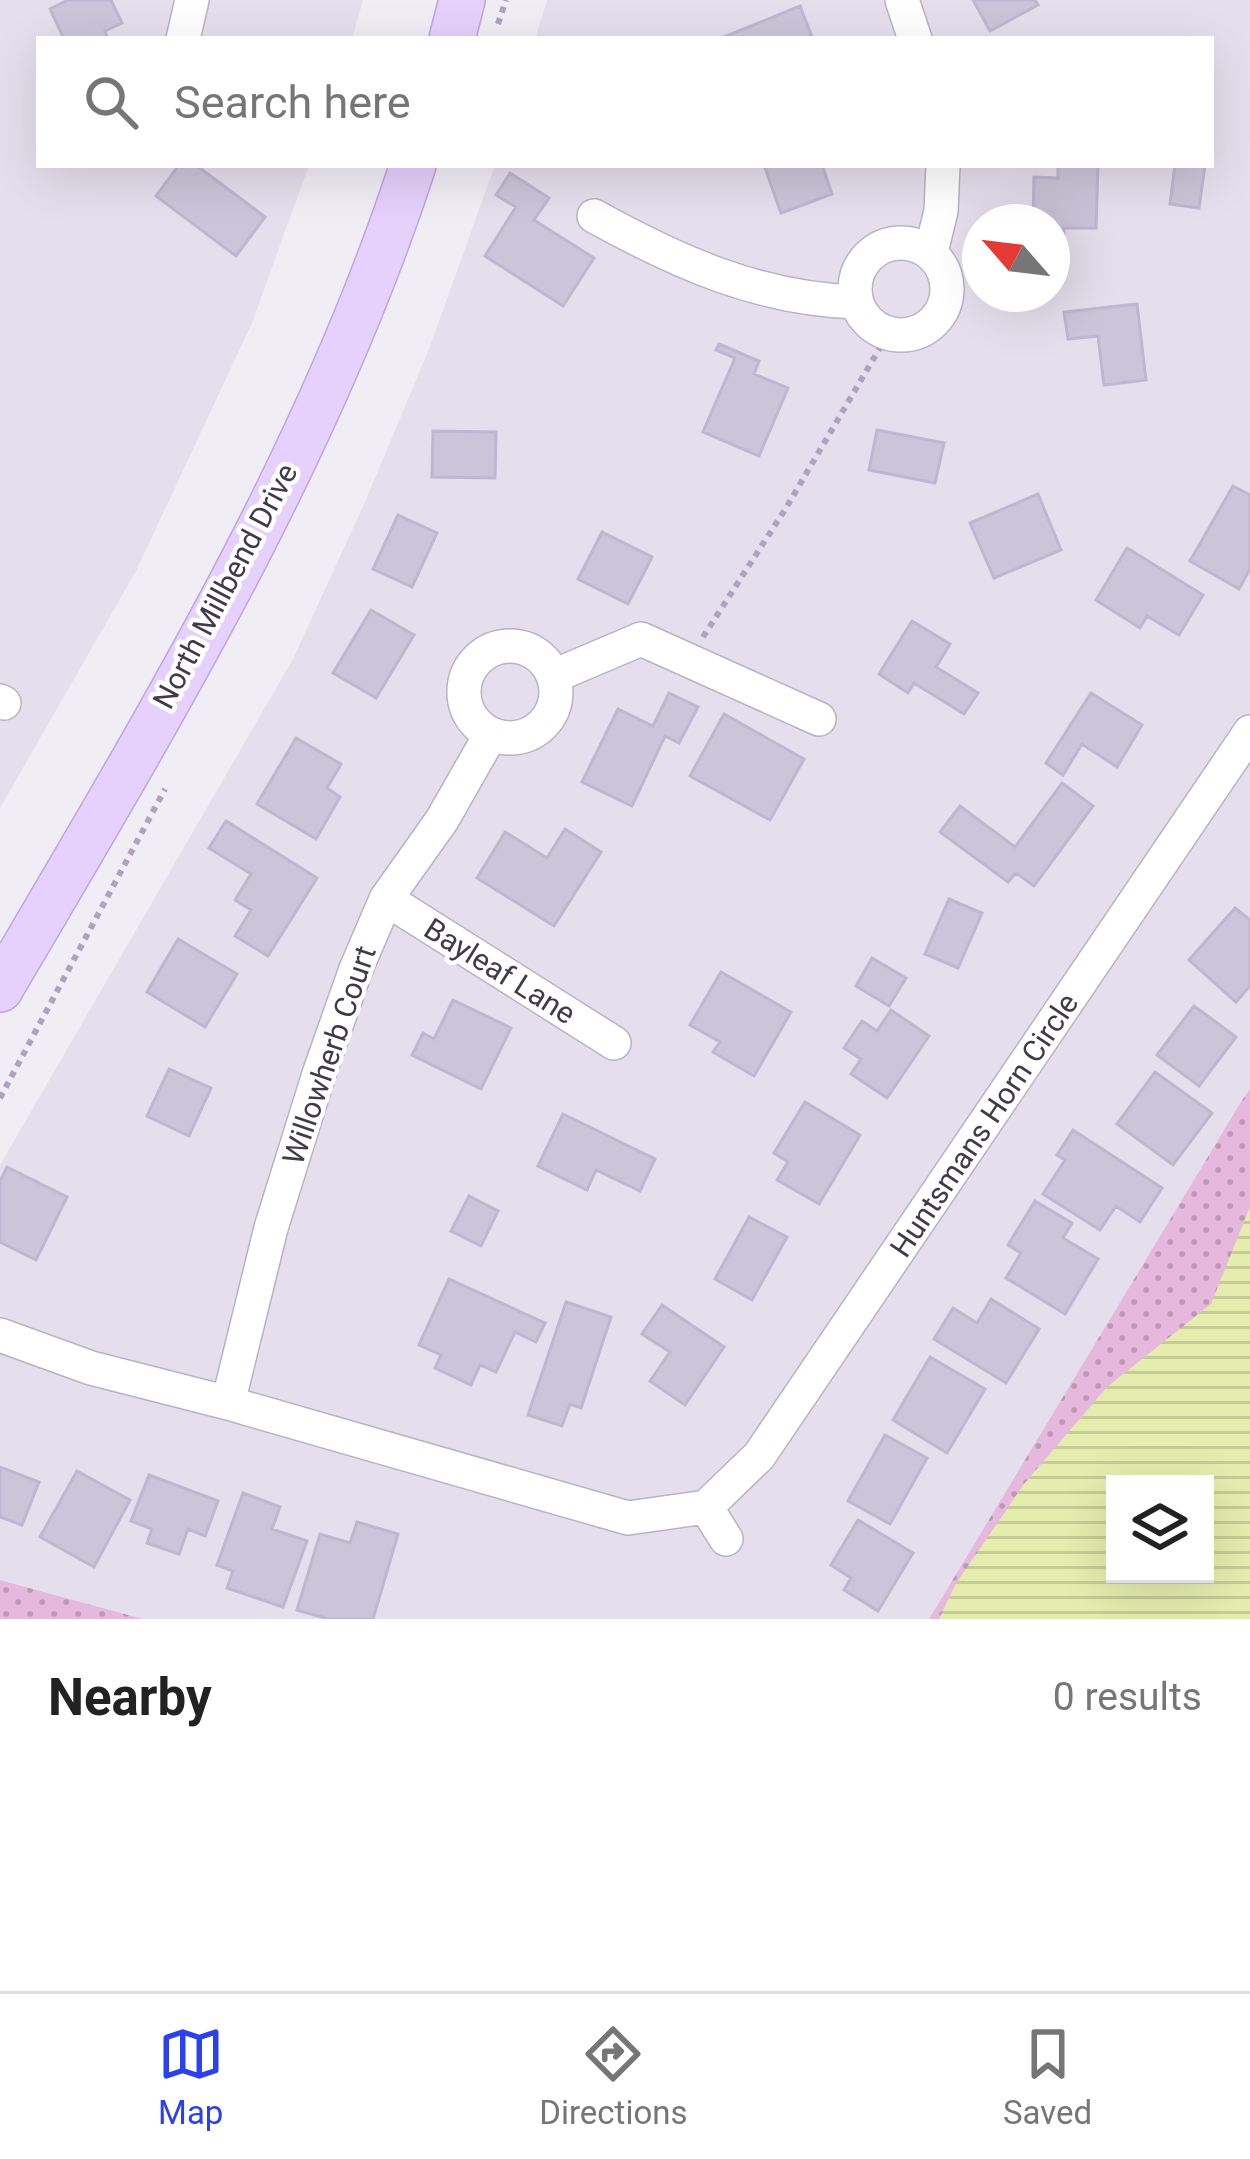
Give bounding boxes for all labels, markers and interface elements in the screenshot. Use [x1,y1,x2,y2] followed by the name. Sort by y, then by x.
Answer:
[36,36,1214,168] search box
[78,69,144,135] icon: search
[174,76,411,129] text: Search here
[962,204,1070,312] north arrow
[146,458,304,714] street label: North Millbend Drive
[418,911,582,1031] street label: Bayleaf Lane
[275,941,383,1169] street label: Willowherb Court
[883,987,1085,1263] street label: Huntsmans Horn Circle
[1106,1475,1214,1583] map controls
[1106,1475,1214,1583] button: layers
[48,1668,212,1727] text: Nearby
[1053,1674,1202,1720] text: 0 results
[158,2021,224,2132] tab: Map
[539,2021,688,2132] tab: Directions
[1003,2021,1092,2132] tab: Saved

